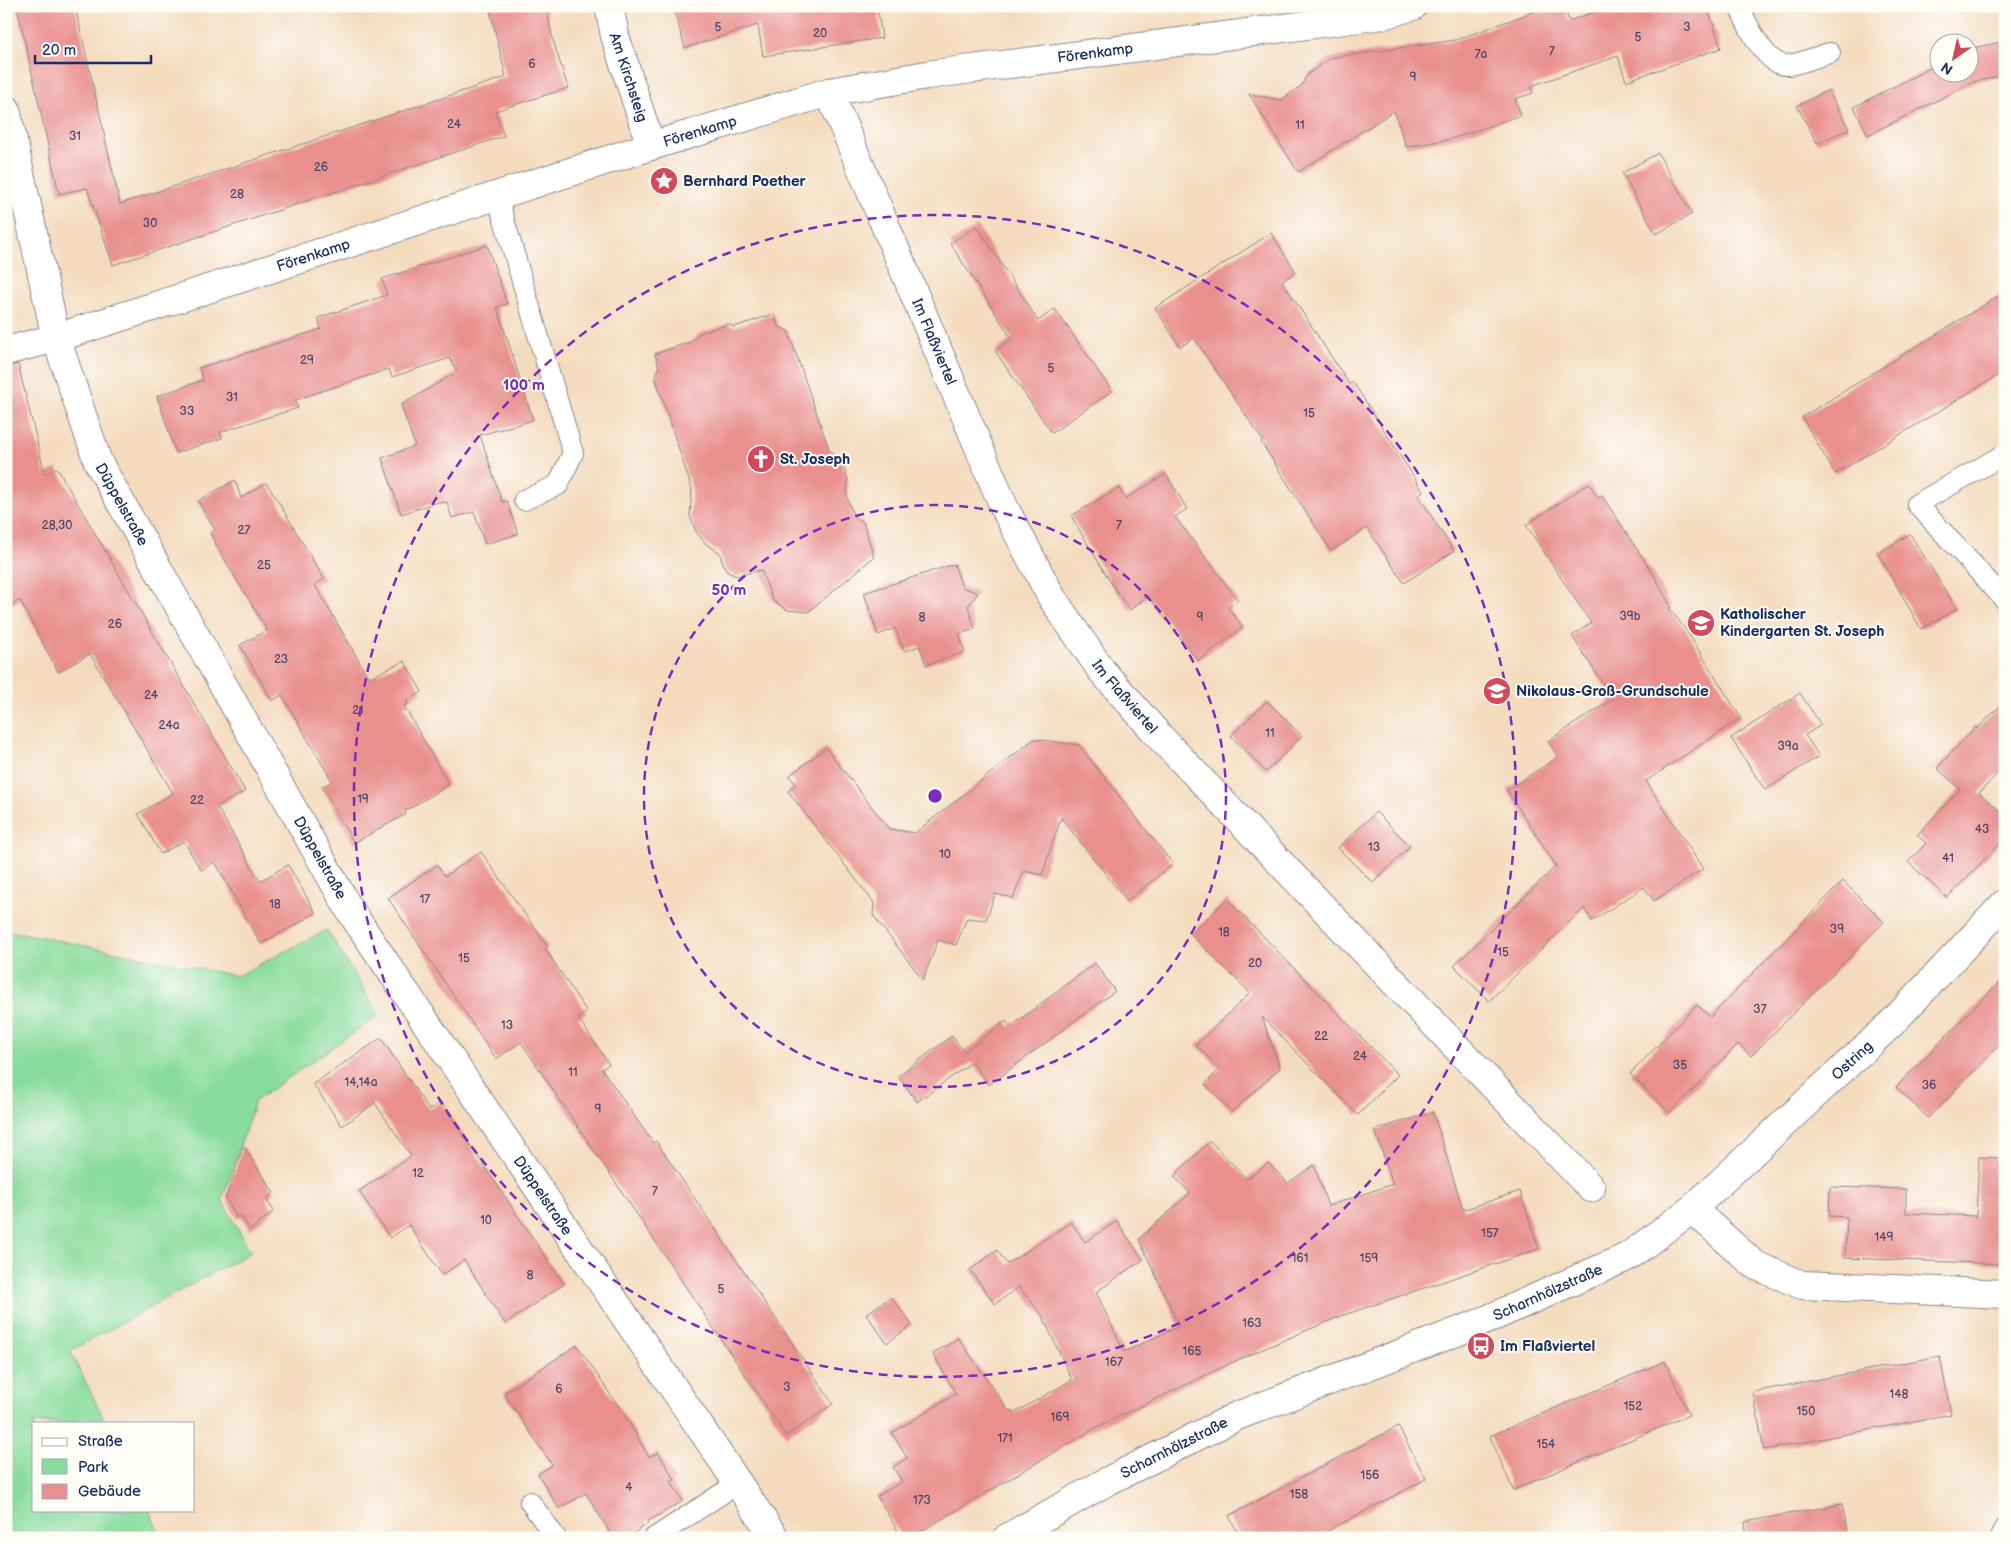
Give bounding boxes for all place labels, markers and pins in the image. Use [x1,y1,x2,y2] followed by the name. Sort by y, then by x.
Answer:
[649,166,679,196] place icon: Bernhard Poether
[683,172,807,191] place label: Bernhard Poether
[746,444,776,474] church icon: St. Joseph
[780,450,850,469] place label: St. Joseph
[1720,605,1884,641] place label: Katholischer Kindergarten St. Joseph
[1686,608,1716,638] school or university icon: Katholischer Kindergarten St. Joseph
[1482,676,1512,706] school or university icon: Nikolaus-Groß-Grundschule
[1516,682,1709,701] place label: Nikolaus-Groß-Grundschule
[926,787,944,805] centre of rings
[1466,1331,1496,1361] bus stop icon: Im Flaßviertel
[1500,1337,1595,1356] place label: Im Flaßviertel

